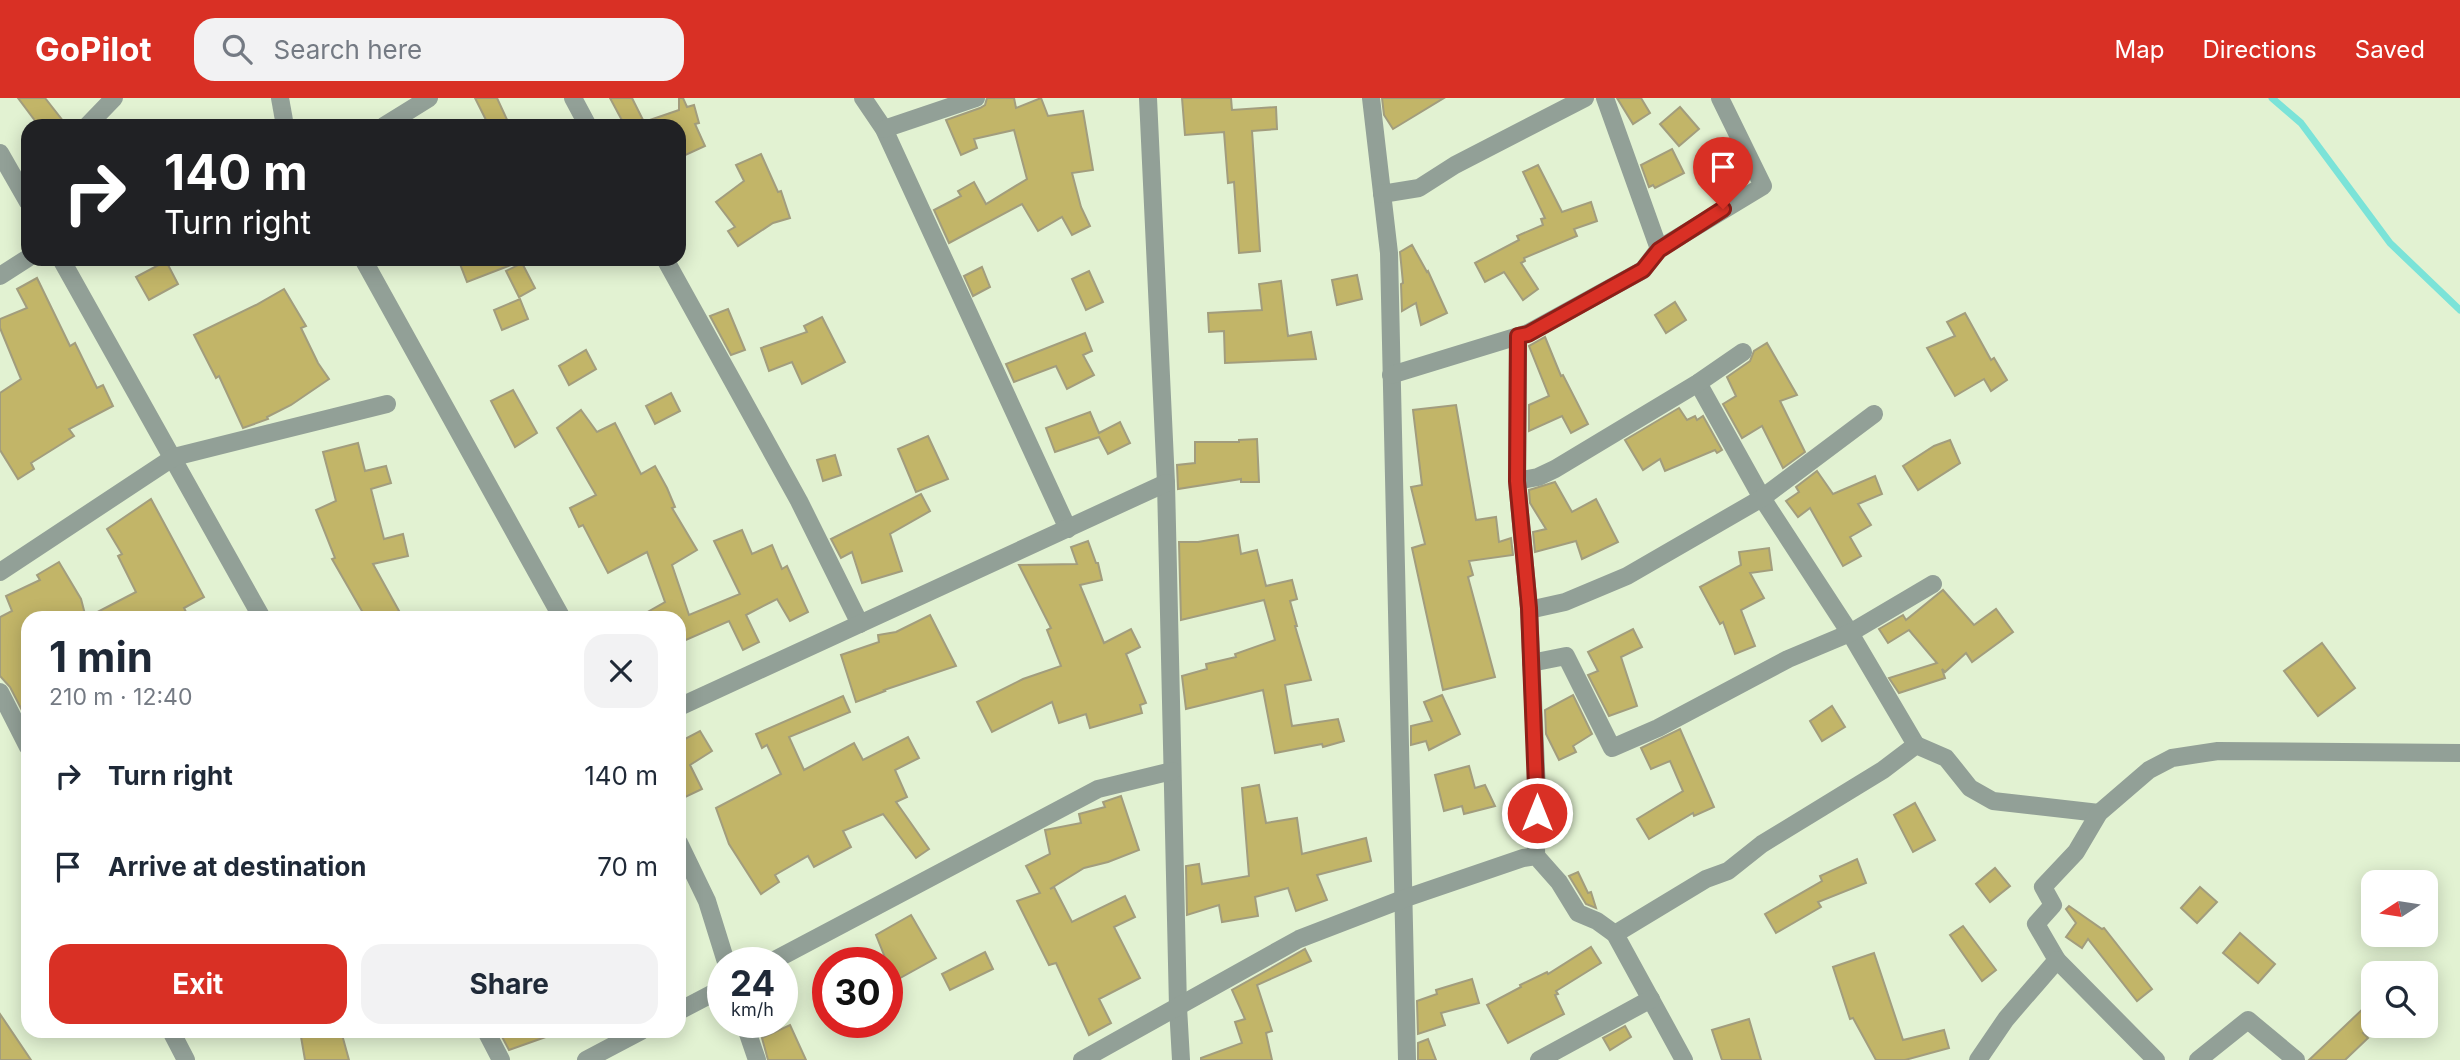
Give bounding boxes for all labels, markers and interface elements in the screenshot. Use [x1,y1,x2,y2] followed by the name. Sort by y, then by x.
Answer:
[194,18,684,81] search box
[35,29,152,69] text: GoPilot
[218,30,256,68] icon: search
[274,34,422,65] text: Search here
[2115,35,2164,64] text: Map
[2202,35,2317,64] text: Directions
[2355,35,2425,64] text: Saved
[1693,137,1753,209] pin
[164,143,308,202] text: 140 m
[49,147,140,238] icon: right
[1704,148,1742,186] icon: arrive
[164,203,311,242] text: Turn right
[49,631,153,682] text: 1 min
[584,634,658,708] button: close
[49,683,192,711] text: 210 m · 12:40
[49,757,87,795] icon: right
[108,760,233,791] text: Turn right
[584,760,658,791] text: 140 m
[1500,776,1574,850] position arrow
[49,848,87,886] icon: arrive
[108,851,367,882] text: Arrive at destination
[597,851,658,882] text: 70 m
[2361,870,2438,947] north arrow
[2361,870,2438,1038] map controls
[49,944,347,1024] button: Exit
[361,944,658,1024] button: Share
[812,947,903,1038] speed limit sign: 30
[2361,961,2438,1038] button: search
[730,962,775,1004] text: 24
[731,999,774,1020] text: km/h

